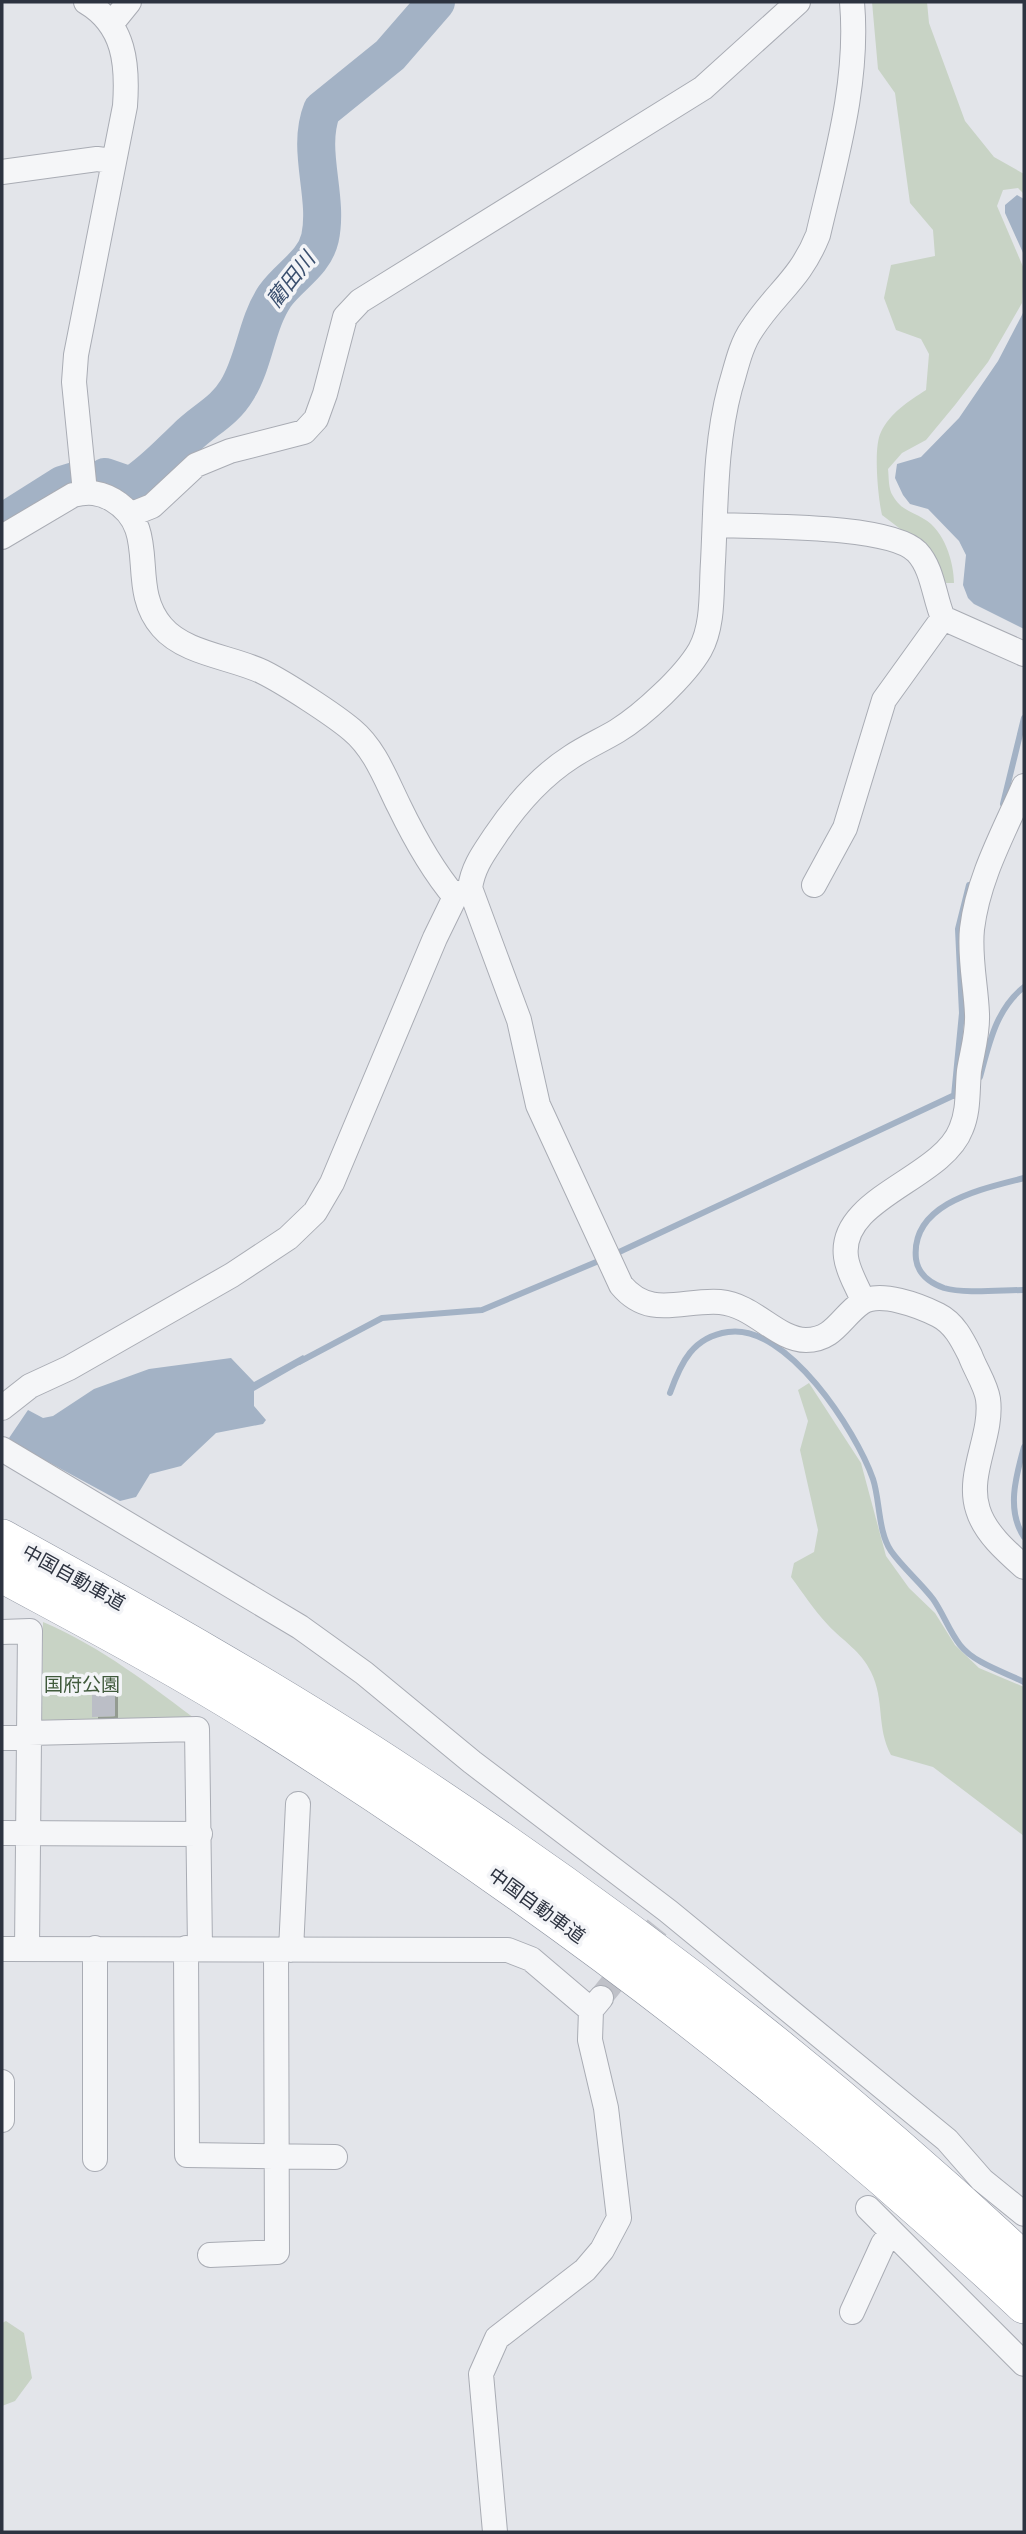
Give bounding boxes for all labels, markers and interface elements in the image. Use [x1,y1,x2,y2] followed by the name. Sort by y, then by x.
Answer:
[261,246,322,313] water label: 藺田川
[18,1540,129,1616] street label: 中国自動車道
[44,1673,120,1697] park label: 国府公園
[483,1863,590,1949] street label: 中国自動車道

